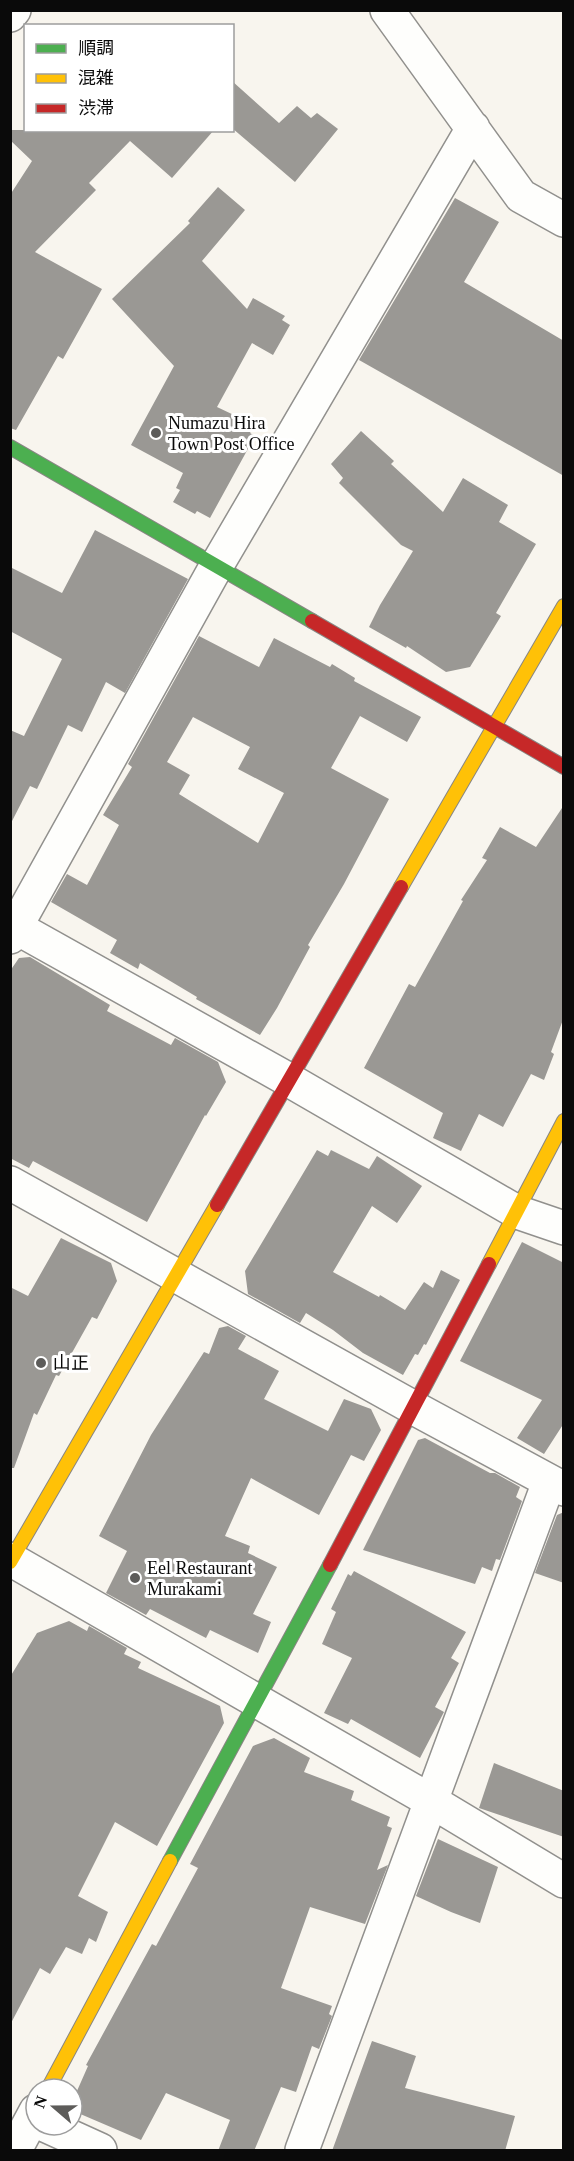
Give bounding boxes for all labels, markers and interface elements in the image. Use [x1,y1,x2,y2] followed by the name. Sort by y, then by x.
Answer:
[24,24,234,132] legend
[78,38,114,58] text: 順調
[78,68,114,88] text: 混雑
[78,98,114,118] text: 渋滞
[168,413,294,454] place label: Numazu Hira Town Post Office
[149,426,163,440] marker: Numazu Hira Town Post Office
[53,1353,89,1373] place label: 山正
[34,1356,48,1370] marker: 山正
[147,1558,252,1599] place label: Eel Restaurant Murakami
[128,1571,142,1585] marker: Eel Restaurant Murakami
[24,2077,84,2137] north arrow
[30,2093,50,2110] text: N

